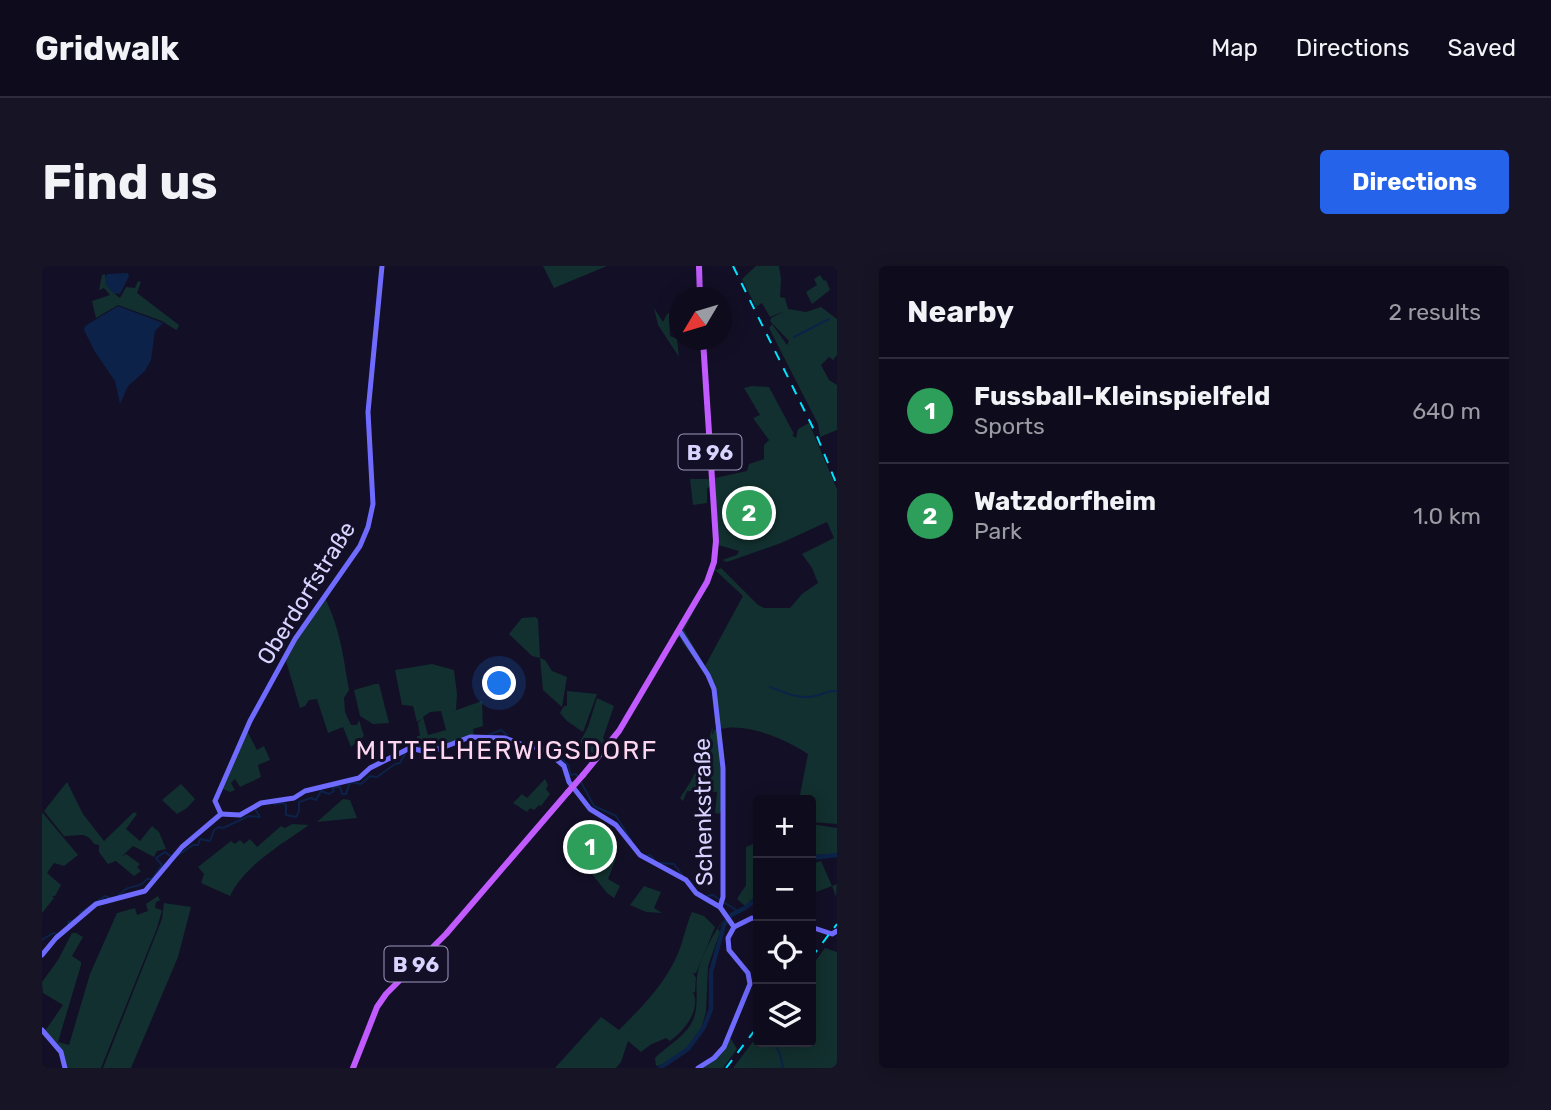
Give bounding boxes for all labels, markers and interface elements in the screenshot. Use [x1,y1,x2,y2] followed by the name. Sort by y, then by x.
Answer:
[35,29,179,68] text: Gridwalk
[1211,34,1258,62] text: Map
[1296,34,1409,62] text: Directions
[1447,34,1516,62] text: Saved
[1320,150,1509,214] button: Directions
[42,153,218,211] text: Find us
[669,287,732,350] north arrow
[907,294,1014,330] text: Nearby
[1389,298,1481,326] text: 2 results
[974,381,1270,412] text: Fussball-Kleinspielfeld
[924,397,936,425] text: 1
[1412,397,1481,425] text: 640 m
[974,412,1045,440] text: Sports
[678,434,742,470] road number: B 96
[974,486,1156,517] text: Watzdorfheim
[726,487,772,539] pin: 2
[923,502,937,530] text: 2
[1413,502,1481,530] text: 1.0 km
[251,516,361,670] street label: Oberdorfstraße
[974,517,1022,545] text: Park
[482,666,516,700] your location
[356,735,658,766] district label: MITTELHERWIGSDORF
[688,738,718,886] street label: Schenkstraße
[753,795,816,1047] map controls
[753,795,816,858] button: +
[567,821,613,873] pin: 1
[753,858,816,921] button: −
[753,921,816,984] button: locate
[384,946,448,982] road number: B 96
[753,984,816,1047] button: layers

